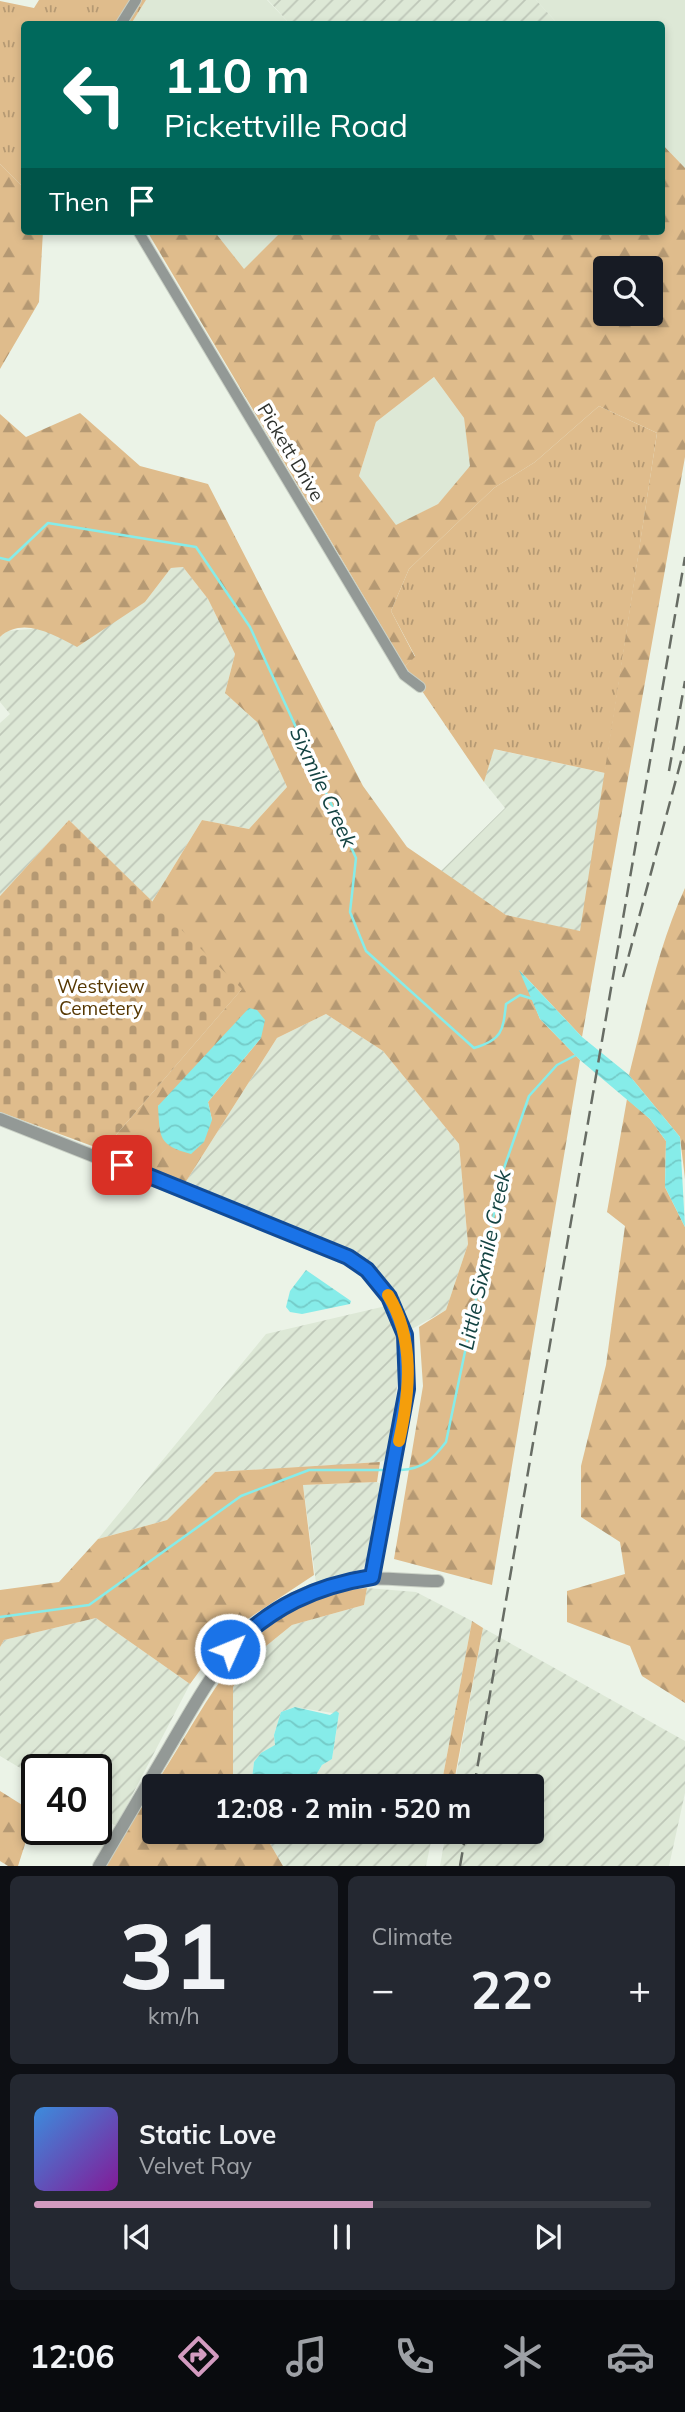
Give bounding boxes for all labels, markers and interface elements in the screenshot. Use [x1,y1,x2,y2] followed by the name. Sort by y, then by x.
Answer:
[164,44,310,105] text: 110 m
[49,49,140,140] icon: left
[164,105,408,145] text: Pickettville Road
[123,182,161,220] icon: arrive
[49,185,109,218] text: Then
[593,256,663,326] map controls
[593,256,663,326] button: search
[252,399,330,505] street label: Pickett Drive
[285,722,364,852] water label: Sixmile Creek
[57,974,145,1020] park label: Westview Cemetery
[92,1135,152,1195] pin
[103,1146,141,1184] icon: arrive
[452,1166,516,1352] water label: Little Sixmile Creek
[193,1612,267,1686] position arrow
[21,1754,112,1845] speed limit sign: 40
[215,1792,471,1825] text: 12:08 · 2 min · 520 m
[119,1898,228,2012] text: 31
[372,1922,453,1951] text: Climate
[470,1957,552,2022] text: 22°
[372,1965,394,2013] text: −
[628,1965,651,2013] text: +
[148,2001,200,2030] text: km/h
[139,2118,276,2151] text: Static Love
[139,2151,252,2180] text: Velvet Ray
[118,2218,156,2256] icon: previous
[323,2218,361,2256] icon: pause
[529,2218,567,2256] icon: next
[174,2332,223,2381] icon: directions
[282,2332,331,2381] icon: music
[390,2332,439,2381] icon: phone
[498,2332,547,2381] icon: climate
[606,2332,655,2381] icon: car
[30,2336,114,2376] text: 12:06

